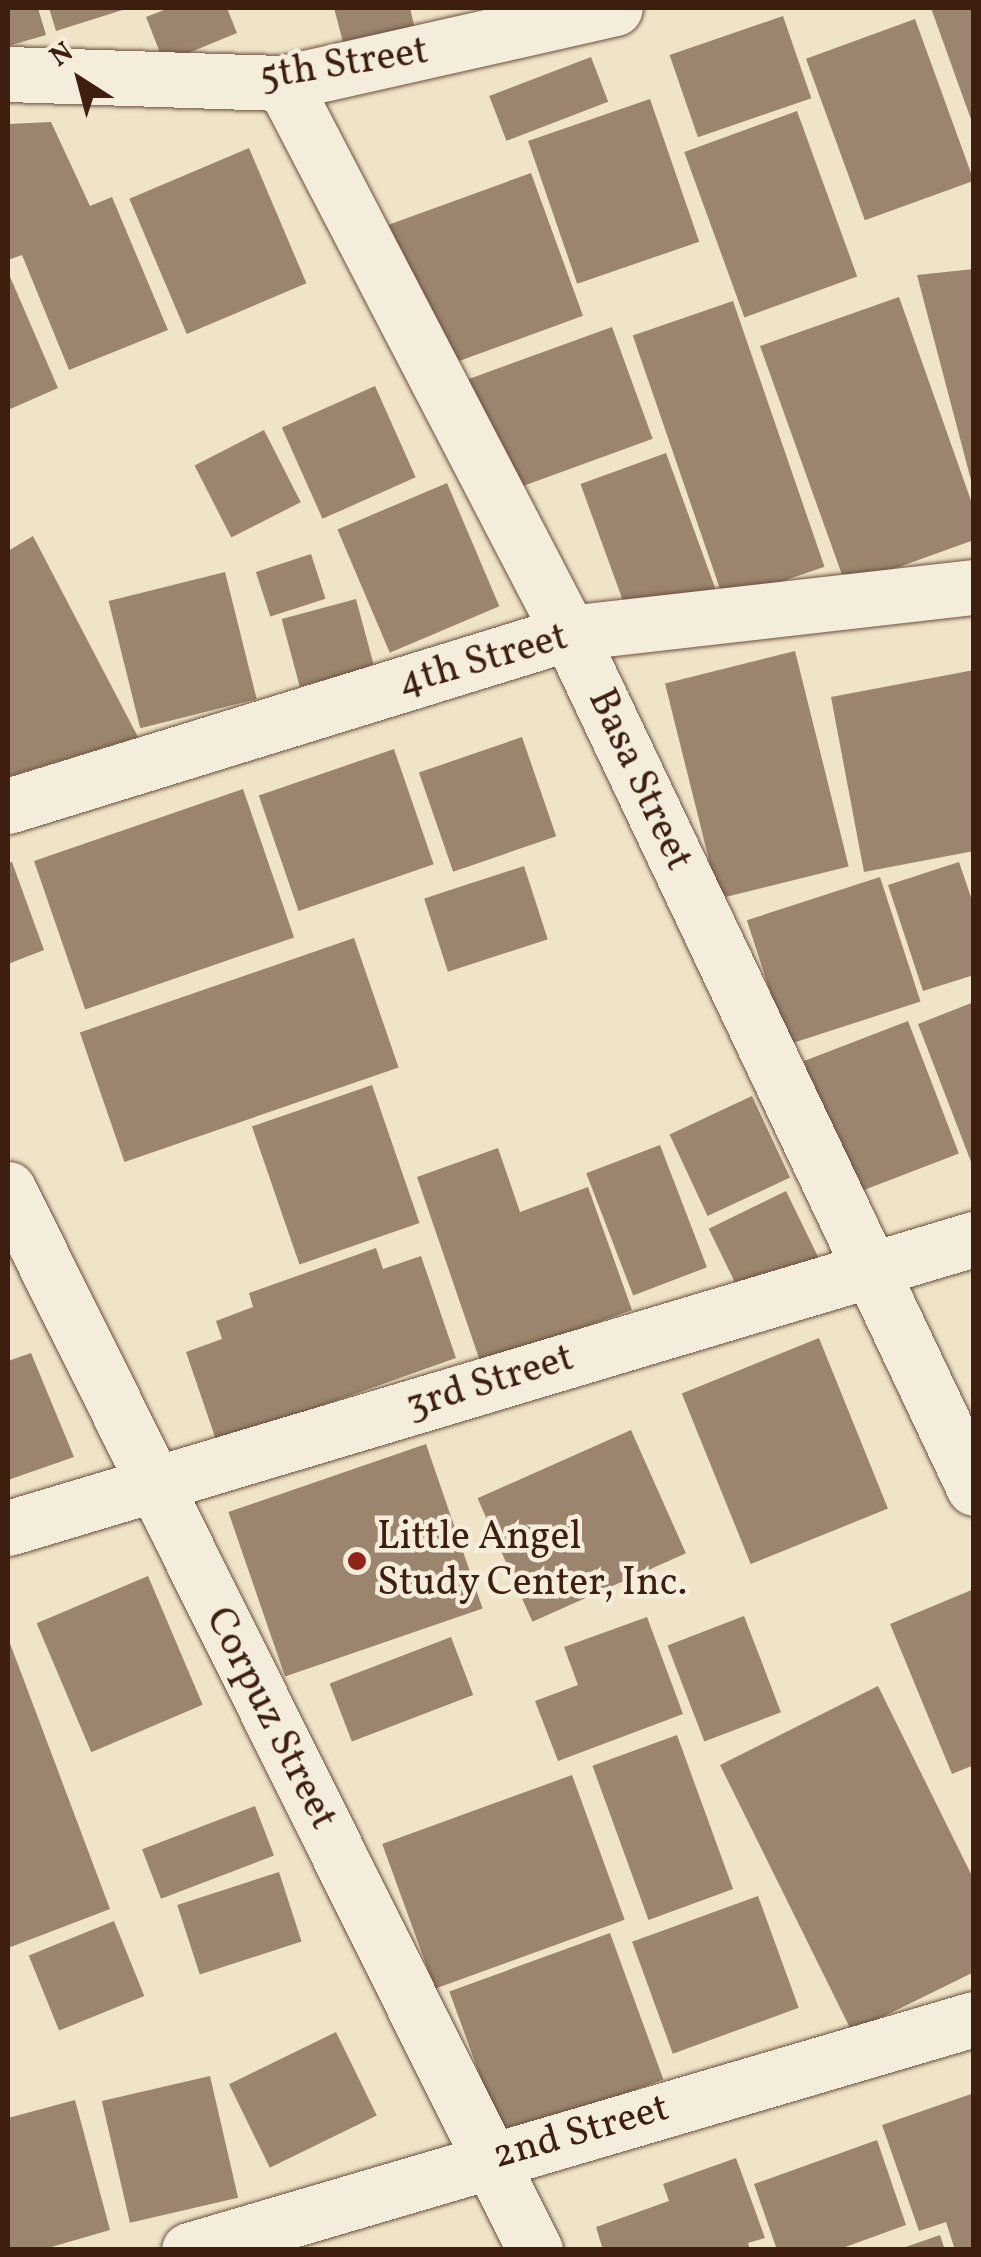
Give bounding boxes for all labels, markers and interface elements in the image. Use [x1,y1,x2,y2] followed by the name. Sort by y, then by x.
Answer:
[256,28,432,102] street label: 5th Street
[30,30,130,130] north arrow
[42,34,82,77] text: N
[392,614,574,708] street label: 4th Street
[576,682,702,878] street label: Basa Street
[400,1335,580,1431] street label: 3rd Street
[377,1514,688,1608] place label: Little Angel Study Center, Inc.
[346,1550,368,1572] marker: Little Angel Study Center, Inc.
[194,1600,346,1838] street label: Corpuz Street
[488,2085,674,2181] street label: 2nd Street

